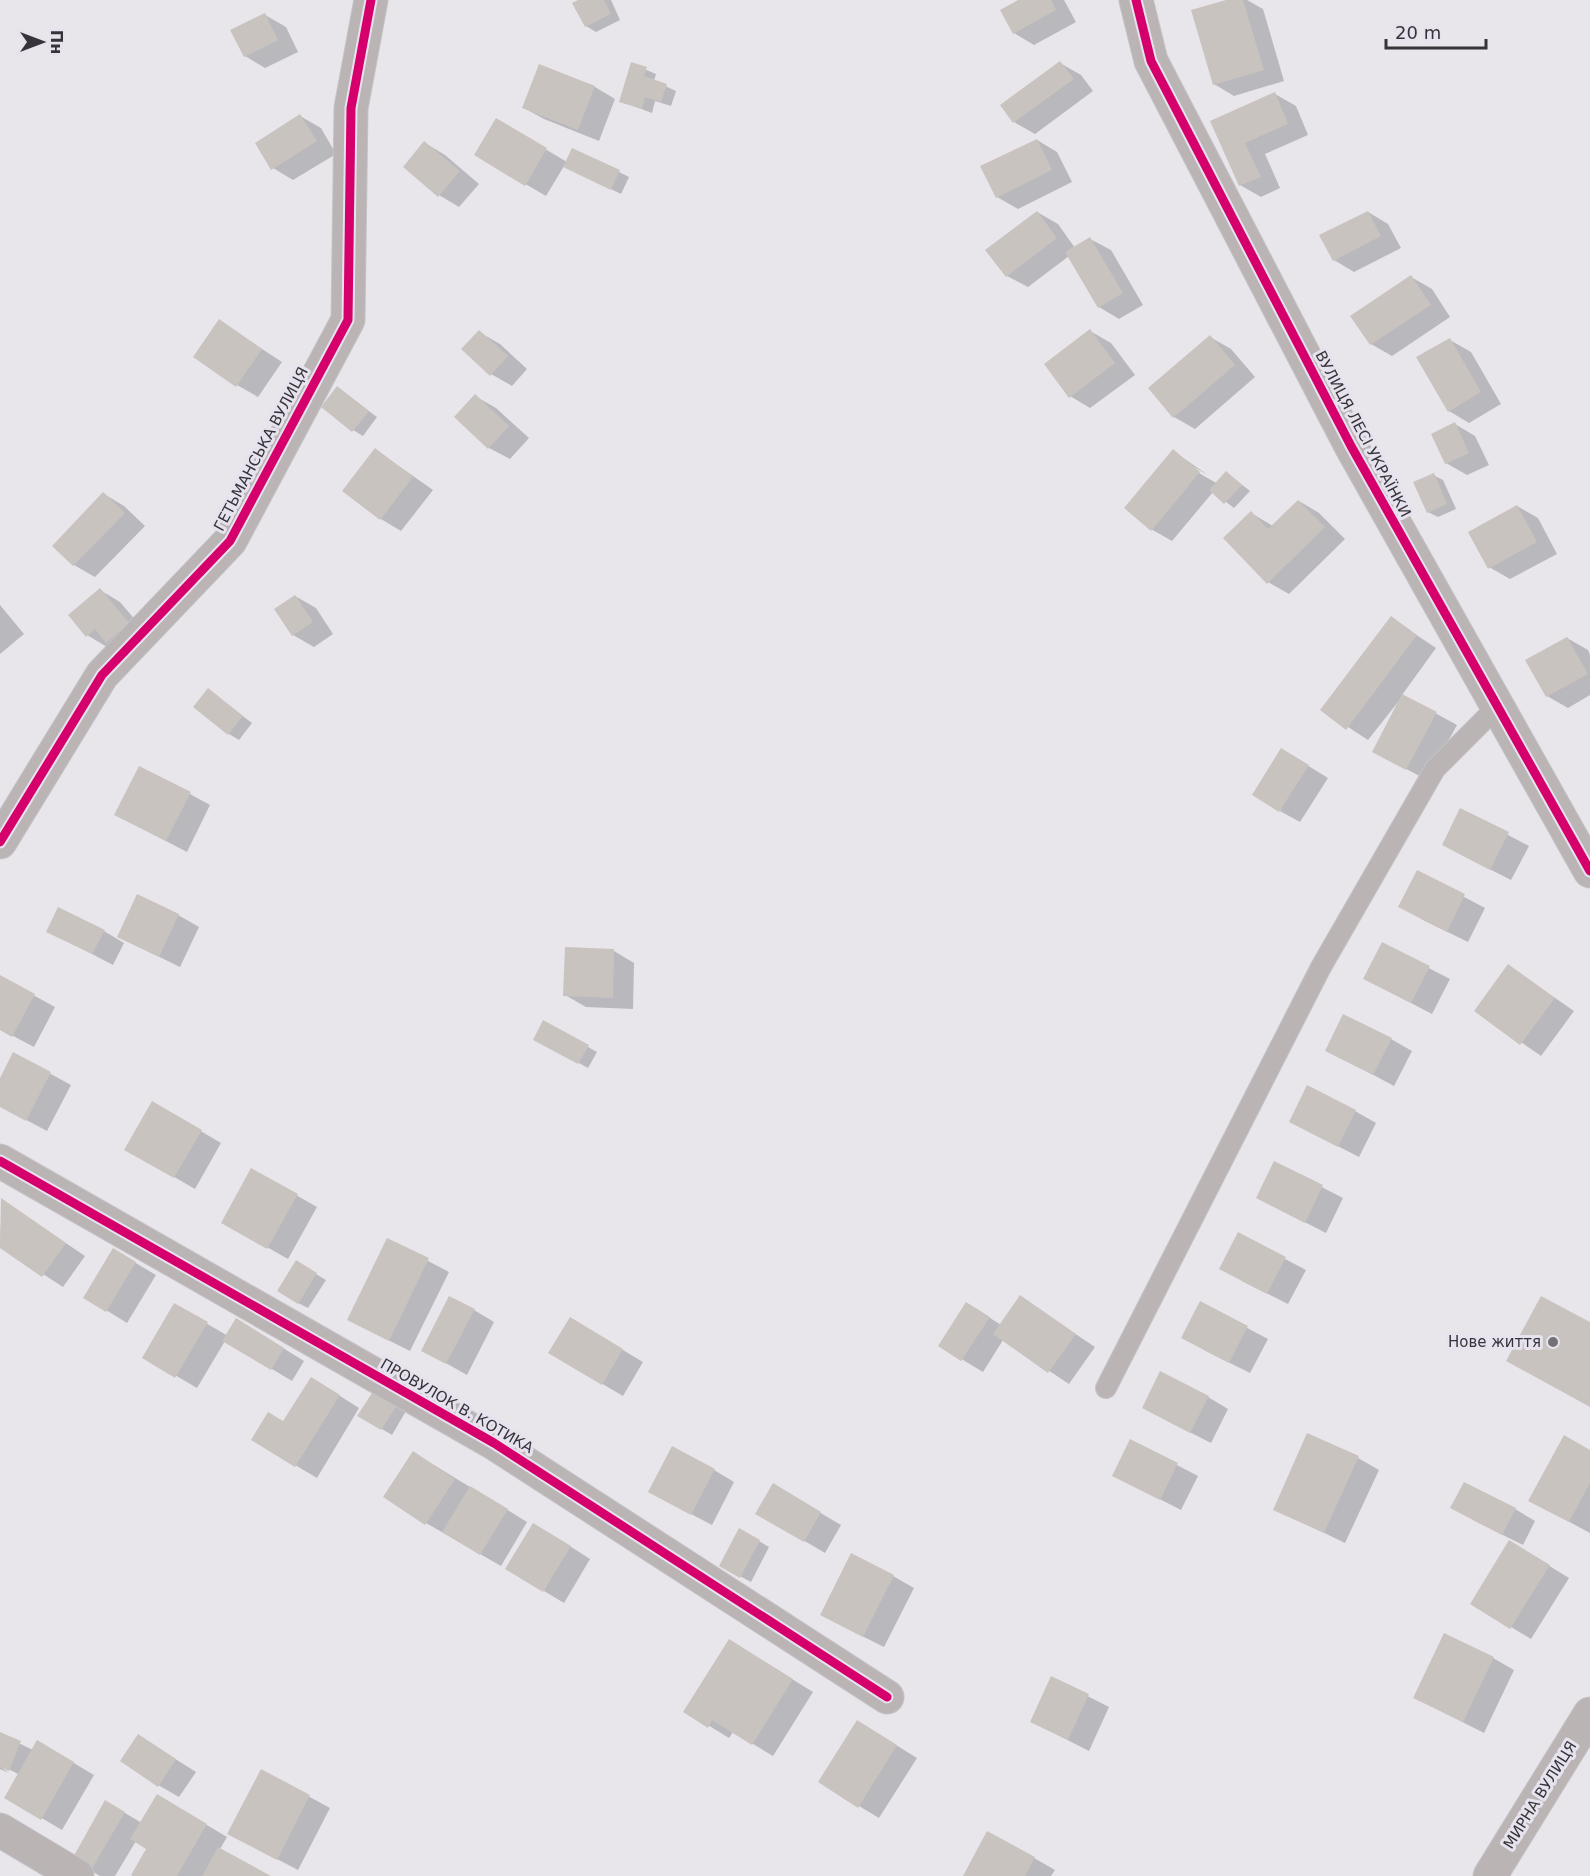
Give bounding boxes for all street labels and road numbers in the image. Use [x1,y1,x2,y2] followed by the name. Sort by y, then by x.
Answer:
[1311,347,1415,520] street label: ВУЛИЦЯ ЛЕСІ УКРАЇНКИ
[210,364,312,534] street label: ГЕТЬМАНСЬКА ВУЛИЦЯ
[377,1355,537,1458] street label: ПРОВУЛОК В. КОТИКА
[1500,1738,1580,1852] street label: МИРНА ВУЛИЦЯ

